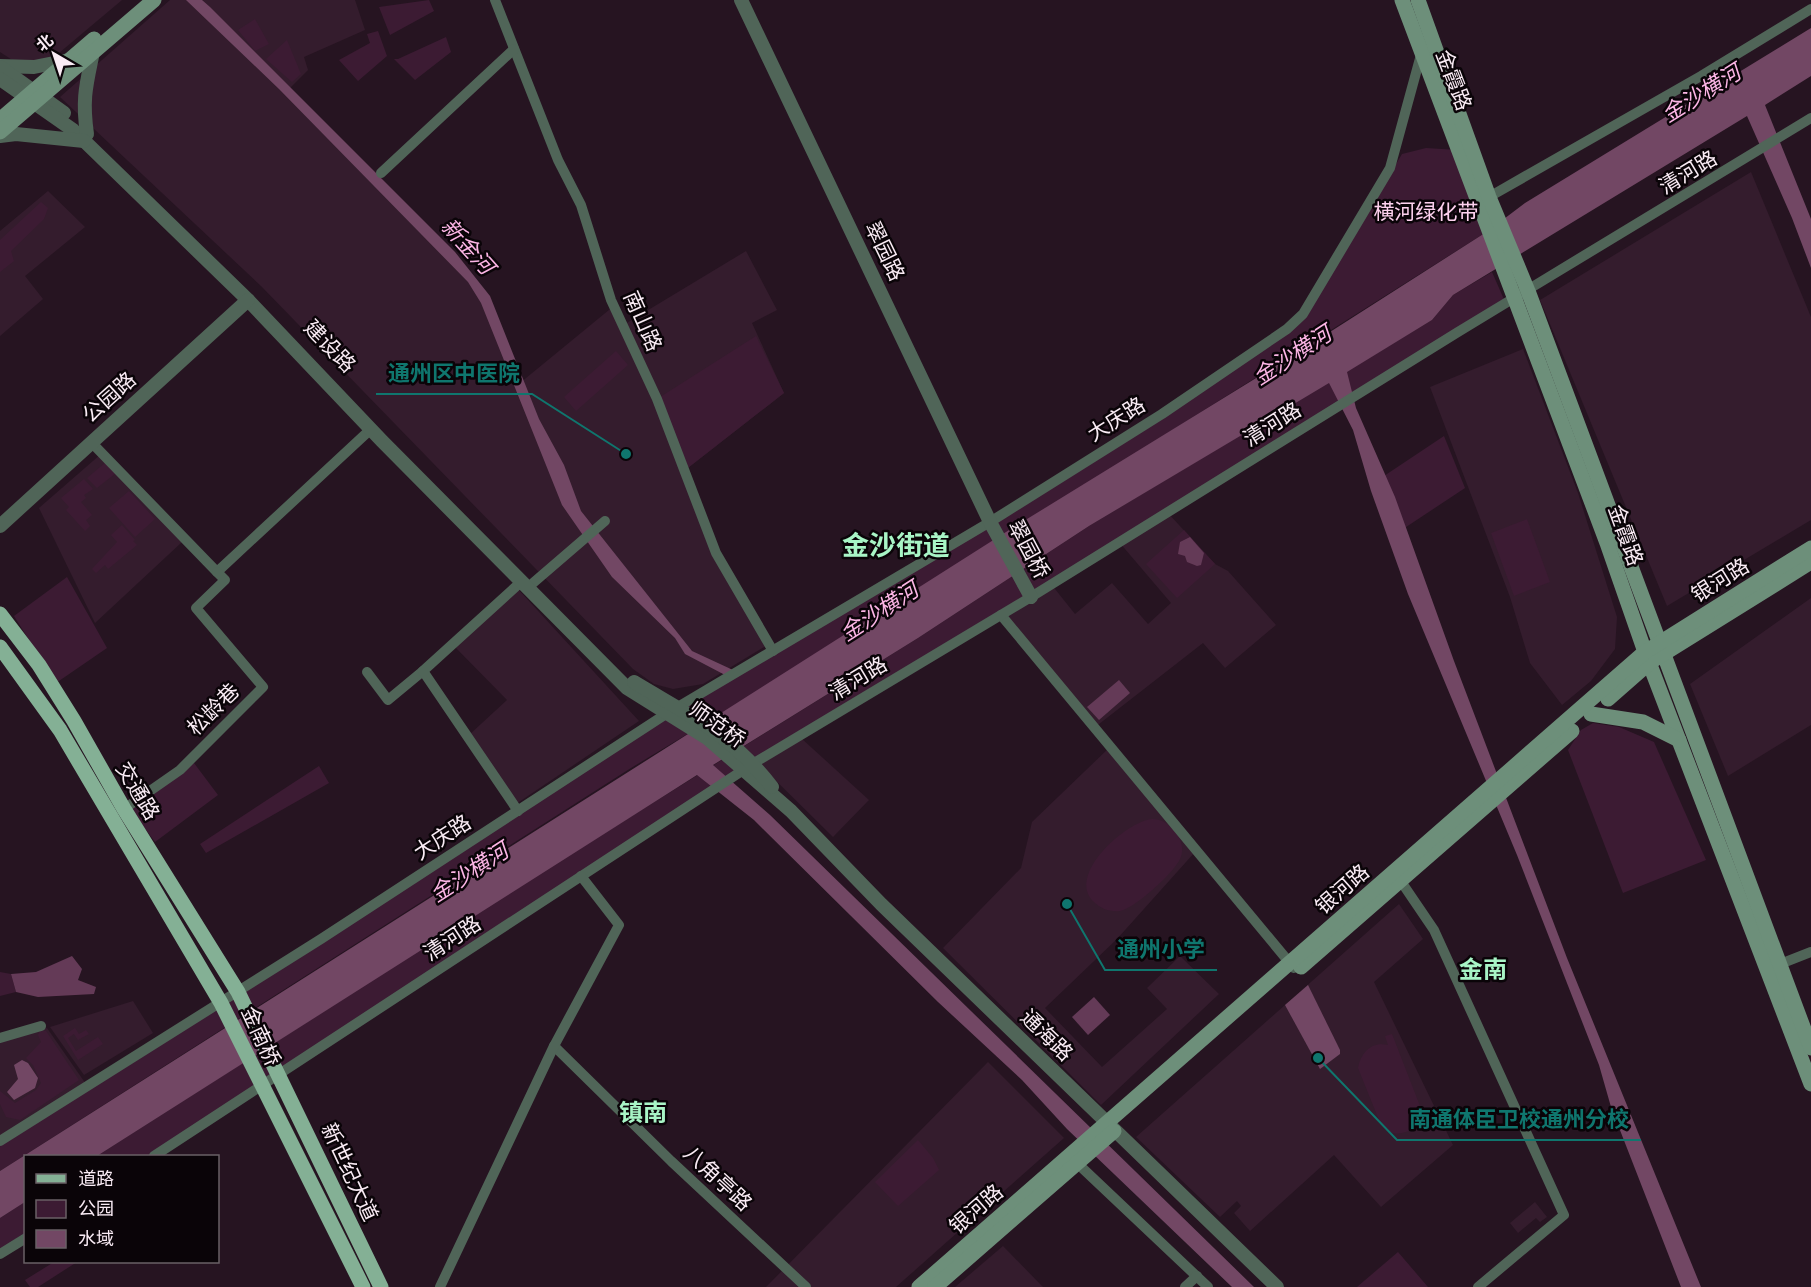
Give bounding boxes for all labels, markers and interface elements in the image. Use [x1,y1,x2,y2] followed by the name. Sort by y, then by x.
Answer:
[24,24,84,84] north arrow
[33,30,57,55] text: 北
[1431,46,1477,114] street label: 金霞路
[1657,57,1749,127] water label: 金沙横河
[1655,145,1721,199] street label: 清河路
[1374,199,1479,224] park label: 横河绿化带
[436,213,502,282] water label: 新金河
[860,217,910,285] street label: 翠园路
[619,287,667,355] street label: 南山路
[299,315,361,377] street label: 建设路
[1248,318,1339,390] water label: 金沙横河
[376,354,532,394] callout: 通州区中医院
[388,360,520,386] text: 通州区中医院
[77,367,141,427] street label: 公园路
[1083,392,1149,446] street label: 大庆路
[1239,397,1305,451] street label: 清河路
[1603,501,1649,569] street label: 金霞路
[1003,515,1055,583] street label: 翠园桥
[842,529,950,561] district label: 金沙街道
[1687,553,1753,607] street label: 银河路
[835,574,926,646] water label: 金沙横河
[825,651,891,705] street label: 清河路
[182,678,244,740] street label: 松龄巷
[684,696,750,752] street label: 师范桥
[111,758,165,824] street label: 交通路
[409,809,475,865] street label: 大庆路
[425,835,516,907] water label: 金沙横河
[1310,859,1374,919] street label: 银河路
[419,910,485,966] street label: 清河路
[1105,930,1217,970] callout: 通州小学
[1117,936,1205,962] text: 通州小学
[1459,955,1507,983] district label: 金南
[236,1002,286,1070] street label: 金南桥
[1016,1004,1078,1066] street label: 通海路
[619,1098,667,1126] district label: 镇南
[1397,1100,1641,1140] callout: 南通体臣卫校通州分校
[1409,1106,1629,1132] text: 南通体臣卫校通州分校
[316,1119,384,1225] street label: 新世纪大道
[679,1140,757,1216] street label: 八角亭路
[24,1155,219,1263] legend
[78,1168,114,1189] text: 道路
[944,1179,1008,1239] street label: 银河路
[78,1198,114,1219] text: 公园
[78,1228,114,1249] text: 水域

